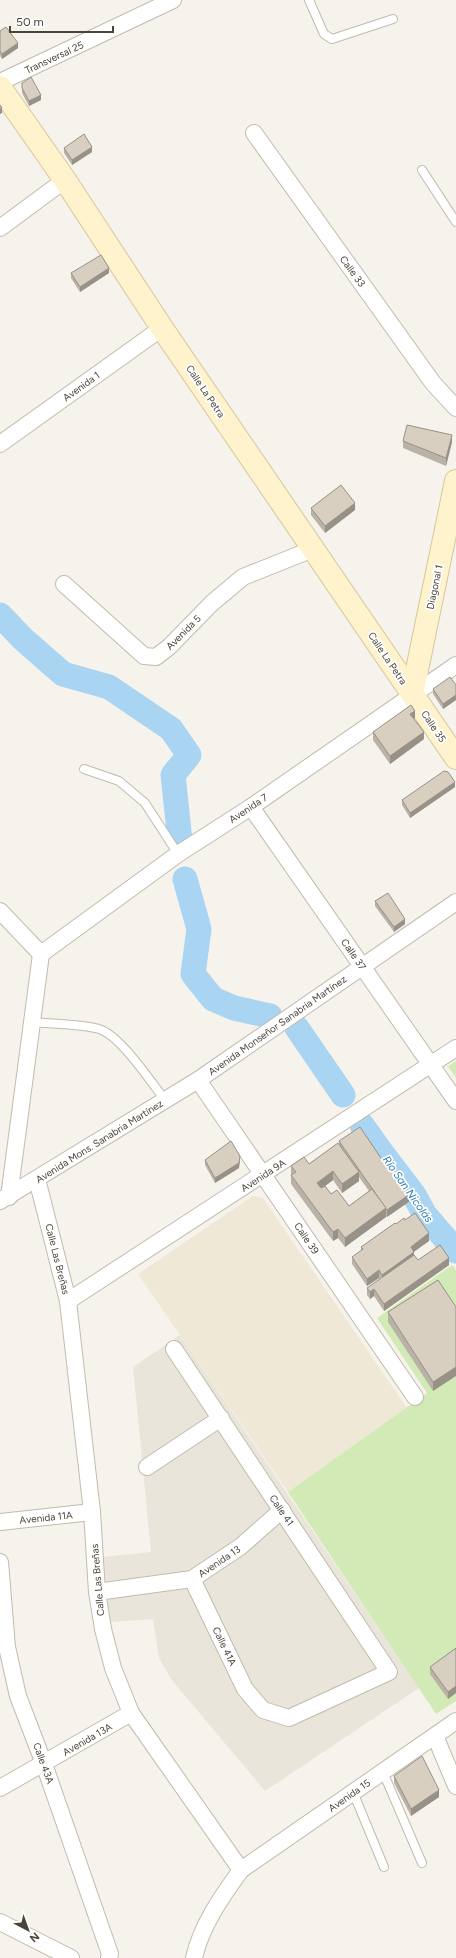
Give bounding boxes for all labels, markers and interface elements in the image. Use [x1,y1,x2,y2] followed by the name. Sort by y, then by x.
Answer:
[10,8,113,34] scale bar
[16,15,44,29] text: 50 m
[23,38,86,77] street label: Transversal 25
[337,253,368,289] street label: Calle 33
[183,362,228,420] street label: Calle La Petra
[60,369,102,404] street label: Avenida 1
[423,564,446,611] street label: Diagonal 1
[163,612,204,653] street label: Avenida 5
[365,629,410,687] street label: Calle La Petra
[418,708,449,745] street label: Calle 35
[226,790,271,826] street label: Avenida 7
[338,936,369,973] street label: Calle 37
[206,972,349,1078] street label: Avenida Monseñor Sanabria Martínez
[33,1097,165,1186] street label: Avenida Mons. Sanabria Martínez
[380,1154,435,1225] water label: Río San Nicolás
[238,1156,288,1195] street label: Avenida 9A
[291,1220,322,1257] street label: Calle 39
[42,1222,73,1296] street label: Calle Las Breñas
[266,1492,297,1528] street label: Calle 41
[19,1508,74,1527] street label: Avenida 11A
[88,1543,107,1617] street label: Calle Las Breñas
[196,1543,243,1580] street label: Avenida 13
[210,1625,240,1668] street label: Calle 41A
[60,1720,114,1759] street label: Avenida 13A
[30,1741,57,1786] street label: Calle 43A
[326,1776,373,1815] street label: Avenida 15
[8,1910,48,1950] north arrow
[27,1929,42,1945] text: N

